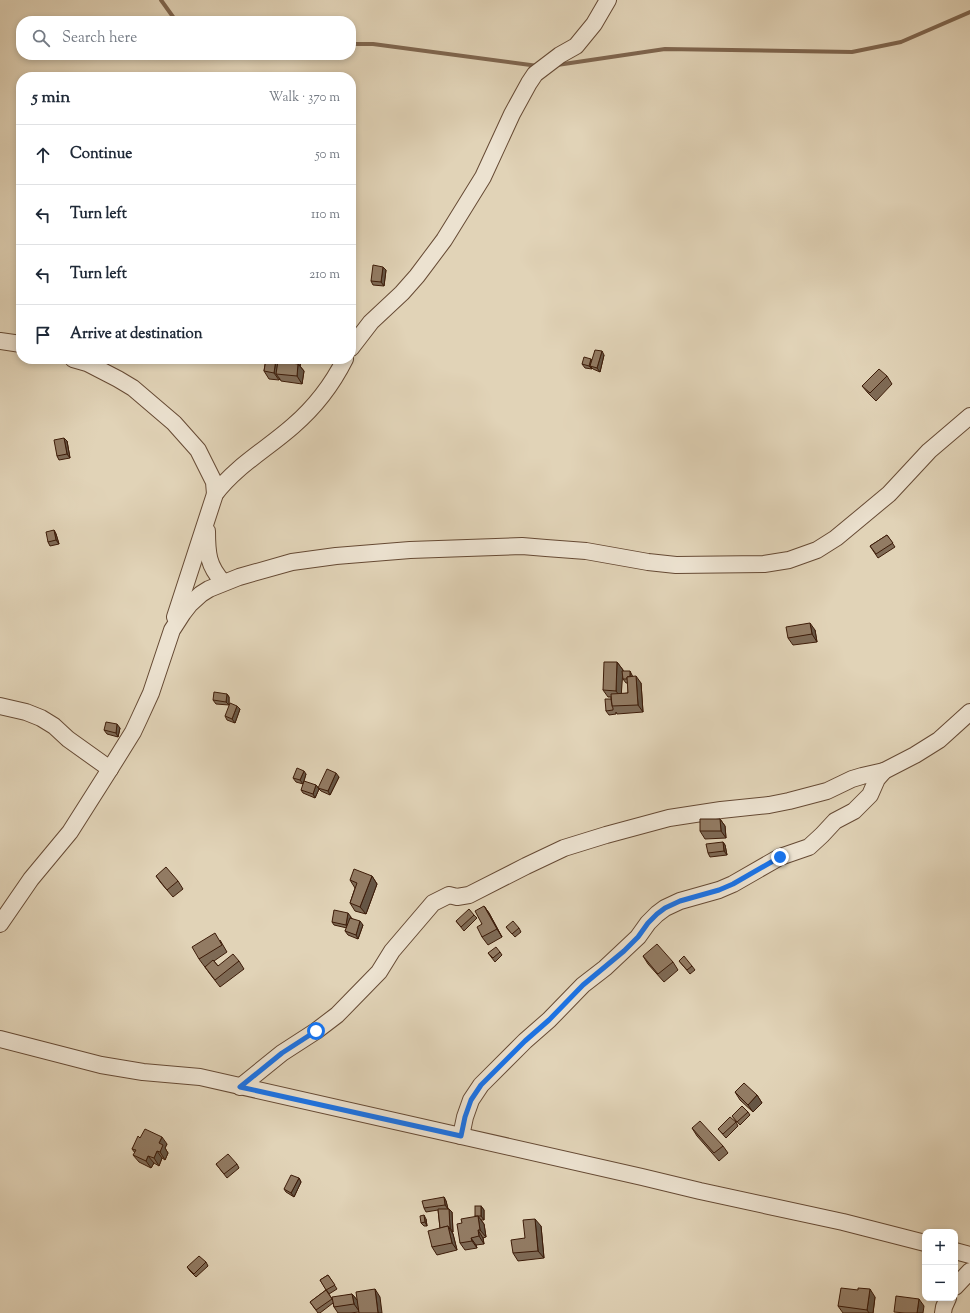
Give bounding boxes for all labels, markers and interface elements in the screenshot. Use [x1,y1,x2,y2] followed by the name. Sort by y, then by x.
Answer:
[16,16,356,60] search box
[30,27,52,49] icon: search
[62,28,137,49] text: Search here
[32,86,70,110] text: 5 min
[269,89,340,107] text: Walk · 370 m
[32,144,54,166] icon: ahead
[70,144,132,165] text: Continue
[315,146,340,164] text: 50 m
[32,204,54,226] icon: left
[70,204,127,225] text: Turn left
[311,206,340,224] text: 110 m
[32,264,54,286] icon: left
[70,264,127,285] text: Turn left
[309,266,340,284] text: 210 m
[32,324,54,346] icon: arrive
[70,324,203,345] text: Arrive at destination
[771,848,789,866] route end
[307,1022,325,1040] route start
[922,1229,958,1301] map controls
[922,1229,958,1265] button: +
[922,1265,958,1301] button: −

